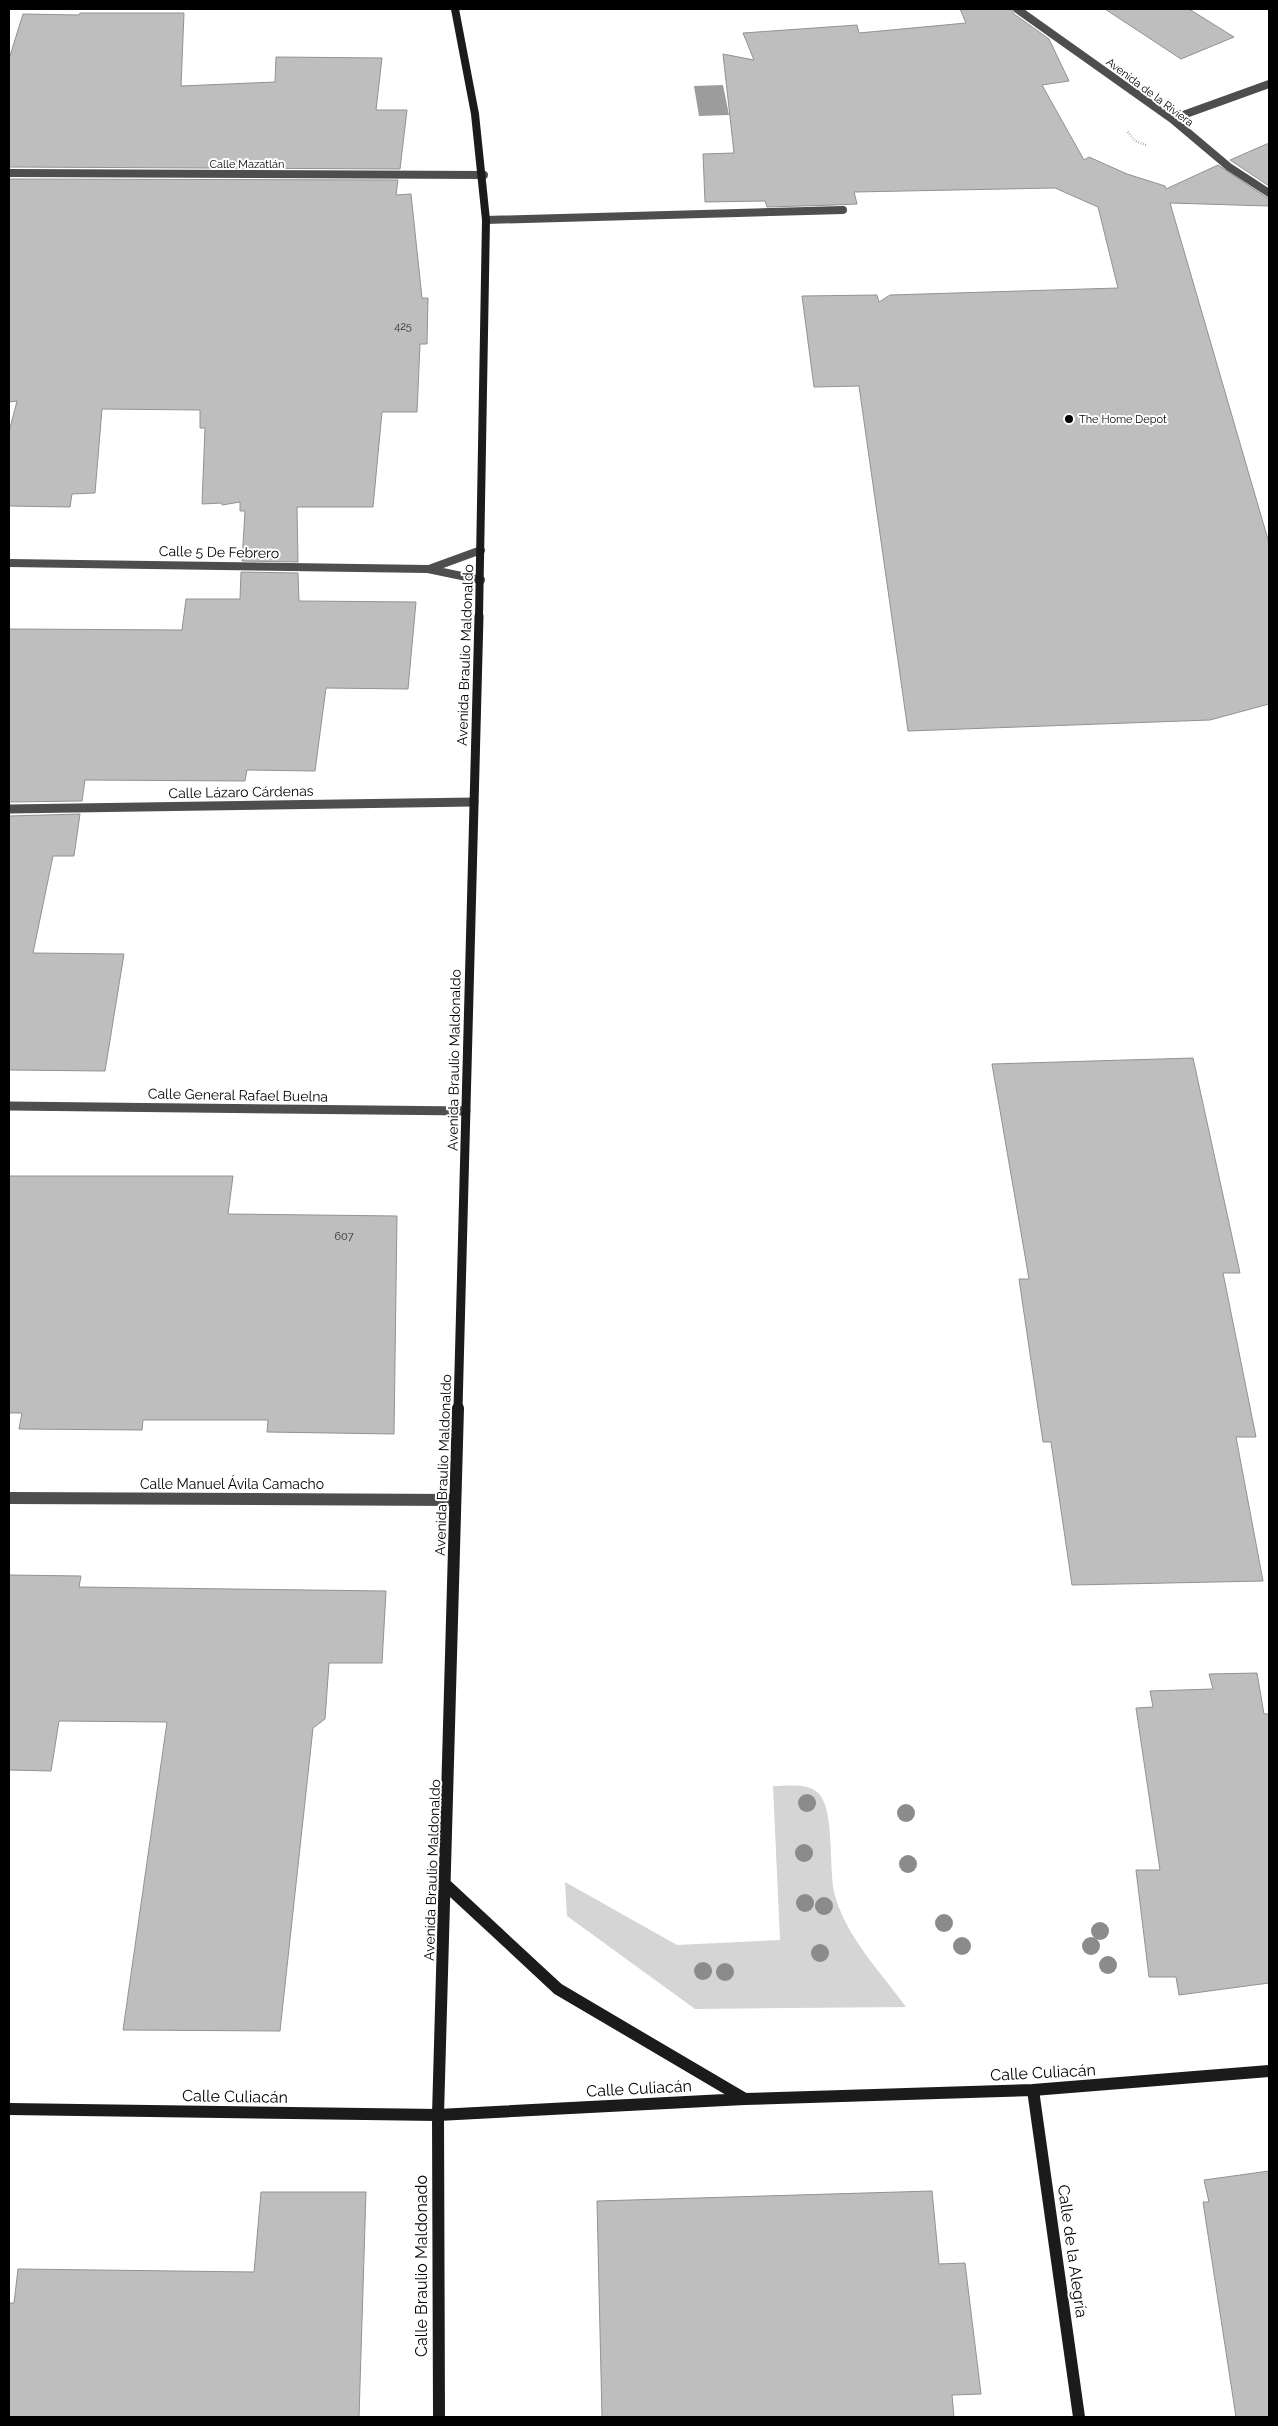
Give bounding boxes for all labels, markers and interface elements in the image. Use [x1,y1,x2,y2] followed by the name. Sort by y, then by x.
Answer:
[1104,55,1196,129] street label: Avenida de la Riviera
[210,158,284,171] street label: Calle Mazatlán
[394,320,412,333] house number: 425
[1063,413,1075,425] marker: The Home Depot
[1079,413,1167,426] place label: The Home Depot
[159,543,279,561] street label: Calle 5 De Febrero
[454,564,476,746] street label: Avenida Braulio Maldonaldo
[168,783,314,801] street label: Calle Lázaro Cárdenas
[444,969,464,1151] street label: Avenida Braulio Maldonaldo
[148,1085,328,1105] street label: Calle General Rafael Buelna
[334,1230,354,1243] house number: 607
[432,1374,454,1556] street label: Avenida Braulio Maldonaldo
[140,1475,324,1492] street label: Calle Manuel Ávila Camacho
[421,1779,443,1961] street label: Avenida Braulio Maldonaldo
[990,2060,1096,2085] street label: Calle Culiacán
[586,2076,692,2101] street label: Calle Culiacán
[182,2086,288,2107] street label: Calle Culiacán
[412,2175,431,2357] street label: Calle Braulio Maldonado
[1054,2183,1091,2319] street label: Calle de la Alegría

